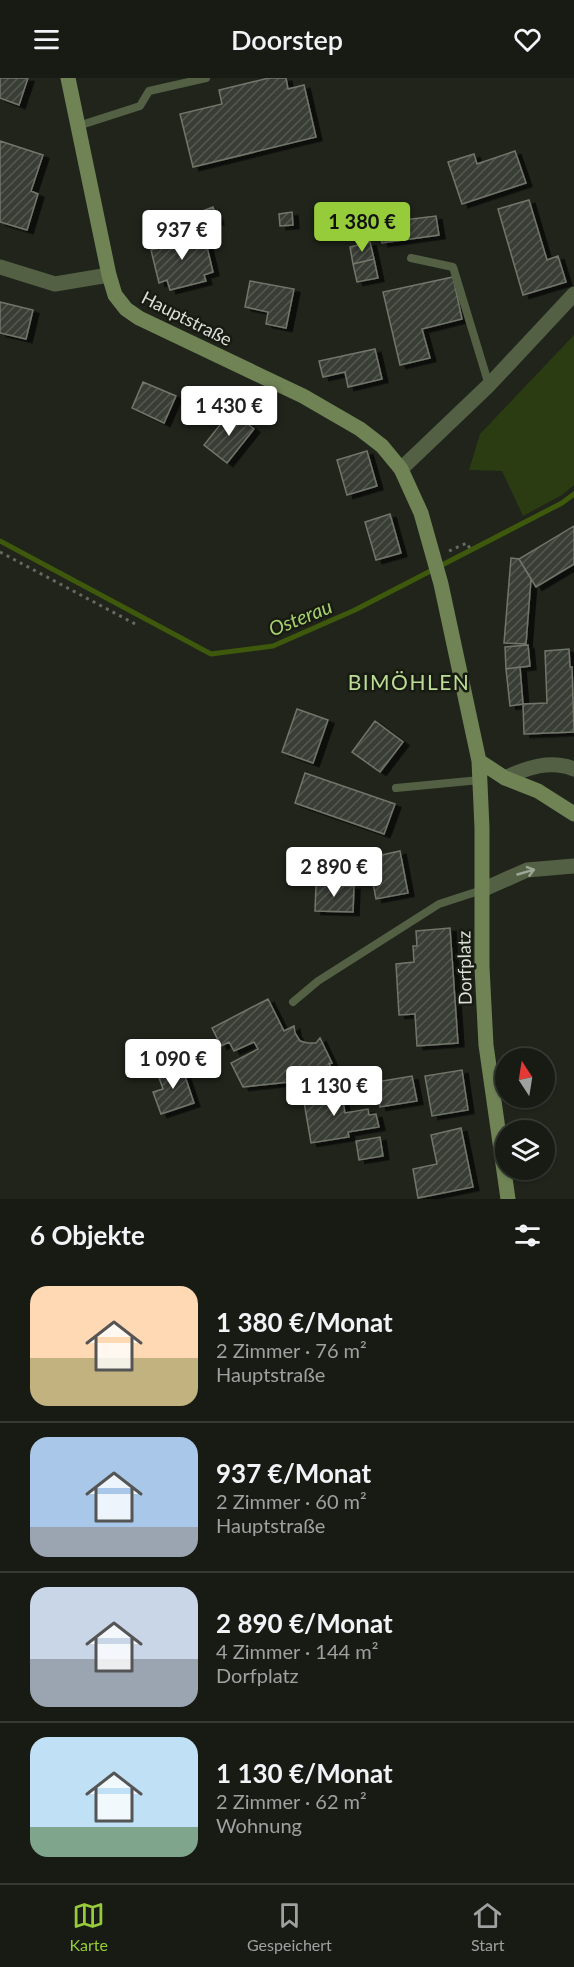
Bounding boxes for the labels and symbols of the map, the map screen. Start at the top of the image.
pin: 1 380 € [307,202,417,253]
pin: 937 € [140,210,224,261]
street label: Hauptstraße [138,286,236,350]
pin: 1 430 € [174,386,284,437]
water label: Osterau [265,593,335,641]
district label: BIMÖHLEN [348,669,470,694]
pin: 2 890 € [279,847,389,898]
one-way arrow [516,866,535,877]
street label: Dorfplatz [452,931,476,1005]
pin: 1 090 € [118,1039,228,1090]
north arrow [495,1048,555,1108]
pin: 1 130 € [279,1066,389,1117]

